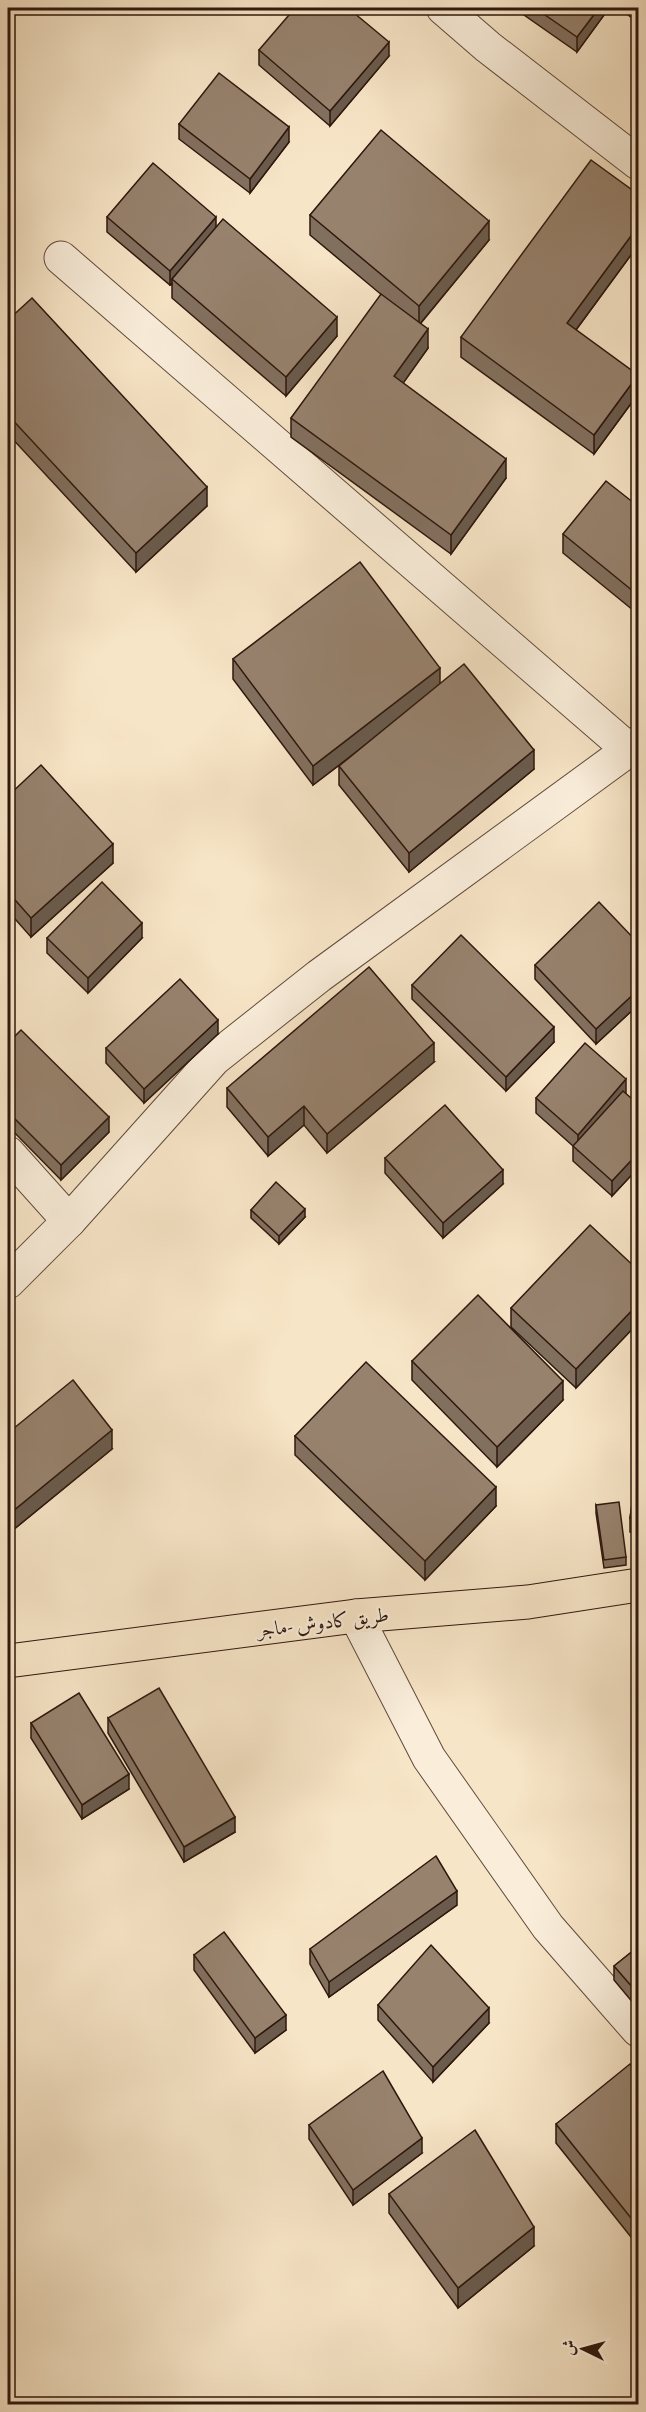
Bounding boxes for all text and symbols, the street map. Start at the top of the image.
street label: طريق كادوش -ماجر [254,1601,390,1643]
north arrow [553,2319,613,2379]
text: ش [557,2339,580,2357]

